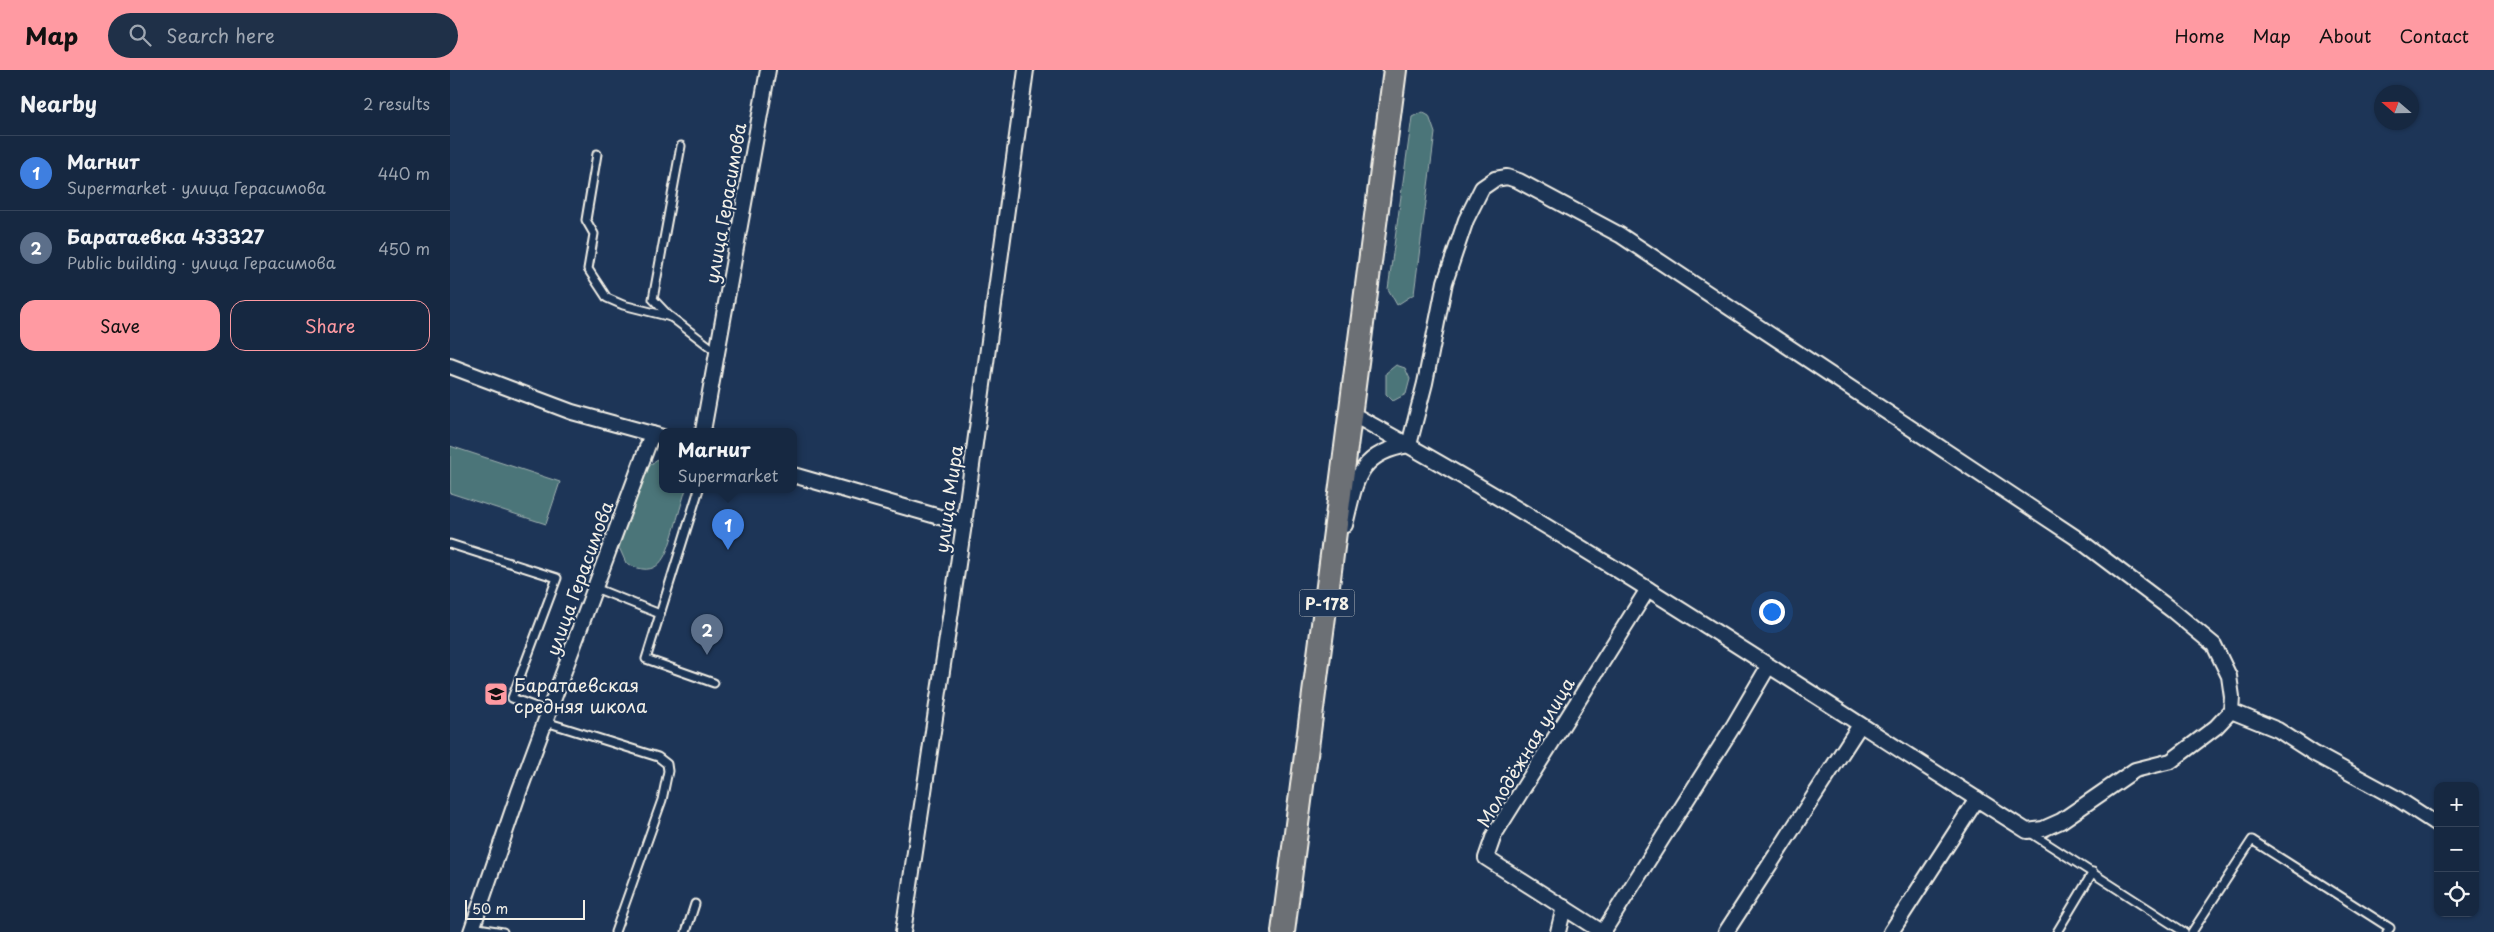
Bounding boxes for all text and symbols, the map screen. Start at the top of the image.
search box [108,13,458,58]
text: Map [25,17,78,53]
icon: search [126,21,154,49]
text: Search here [166,21,275,49]
text: Home [2174,22,2224,49]
text: Map [2252,22,2291,49]
text: About [2319,22,2371,49]
text: Contact [2399,22,2469,49]
north arrow [2374,85,2419,130]
text: Nearby [20,87,97,119]
text: 2 results [363,91,430,115]
street label: улица Герасимова [698,120,753,285]
text: Магнит [67,147,139,175]
text: 1 [32,161,40,185]
text: 440 m [378,161,430,185]
text: Supermarket · улица Герасимова [67,175,326,199]
text: Баратаевка 433327 [67,222,264,250]
text: 2 [30,236,42,260]
text: 450 m [378,236,430,260]
text: Public building · улица Герасимова [67,250,336,274]
button: Save [20,300,220,351]
button: Share [230,300,430,351]
popup [659,428,797,493]
text: Магнит [678,435,750,463]
street label: улица Мира [927,443,969,555]
text: Supermarket [678,463,778,487]
street label: улица Герасимова [538,496,620,659]
pin: 1 [712,509,744,550]
road number: Р-178 [1300,590,1354,616]
your location [1759,599,1785,625]
pin: 2 [691,614,723,655]
place label: Баратаевская средняя школа [514,671,648,719]
street label: Молодёжная улица [1469,671,1581,832]
school or university icon: Баратаевская средняя школа [483,681,509,707]
map controls [2434,782,2479,917]
button: + [2434,782,2479,827]
button: − [2434,827,2479,872]
button: locate [2434,872,2479,917]
scale bar [465,897,585,920]
text: 50 m [472,898,508,919]

